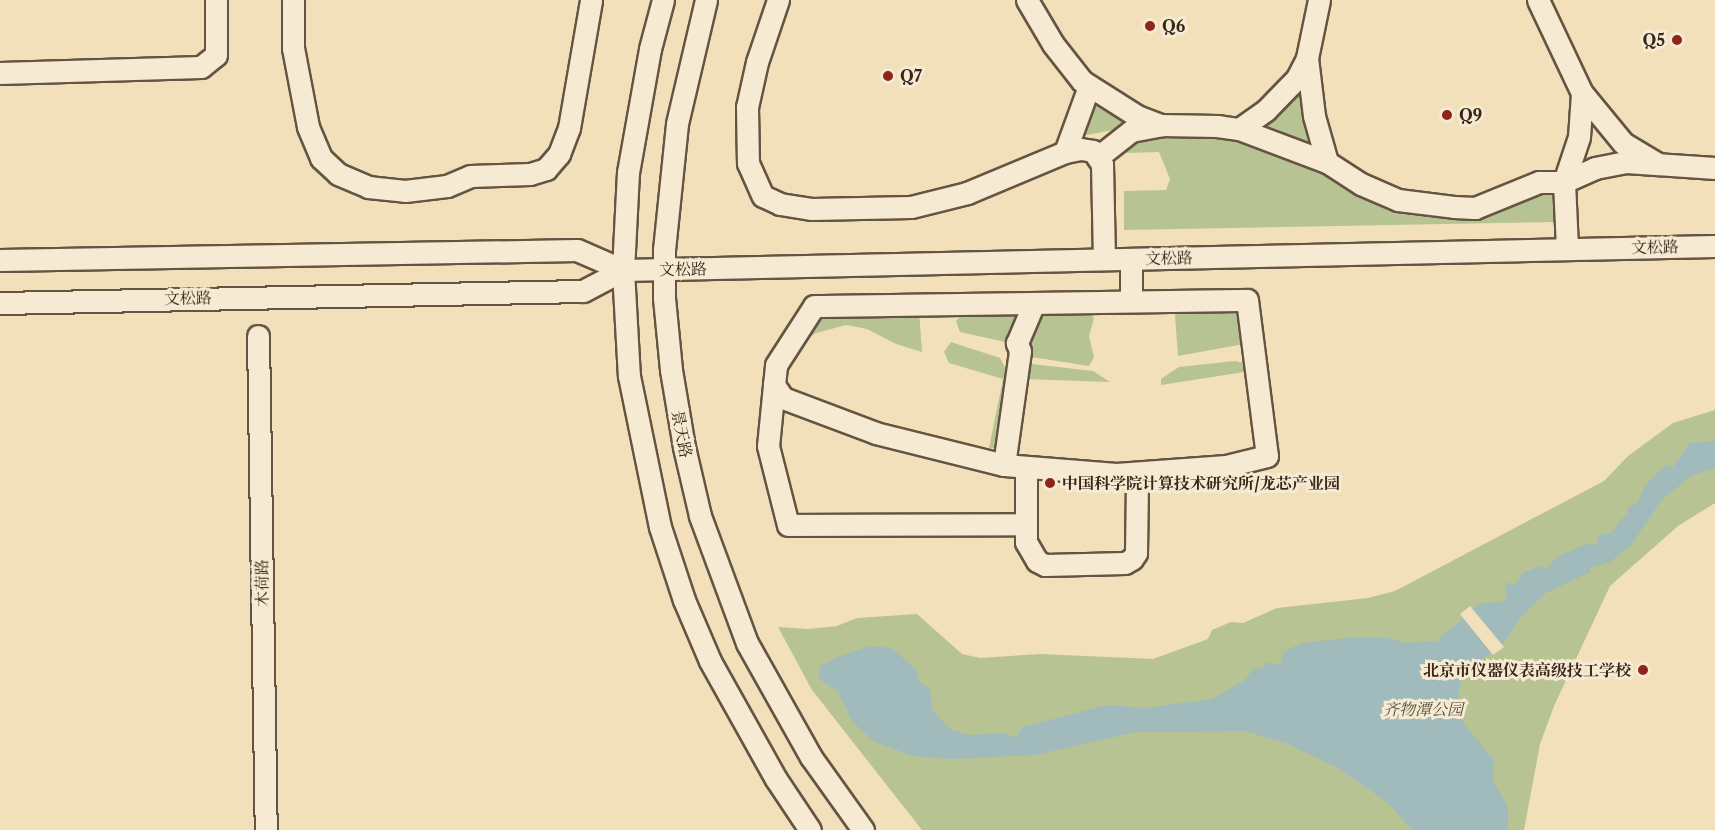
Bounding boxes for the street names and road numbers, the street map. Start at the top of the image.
street label: 文松路 [1631,237,1679,257]
street label: 文松路 [1145,248,1193,268]
street label: 文松路 [659,259,707,279]
street label: 文松路 [164,288,212,308]
street label: 景天路 [668,409,696,459]
street label: 木荷路 [252,559,272,607]

